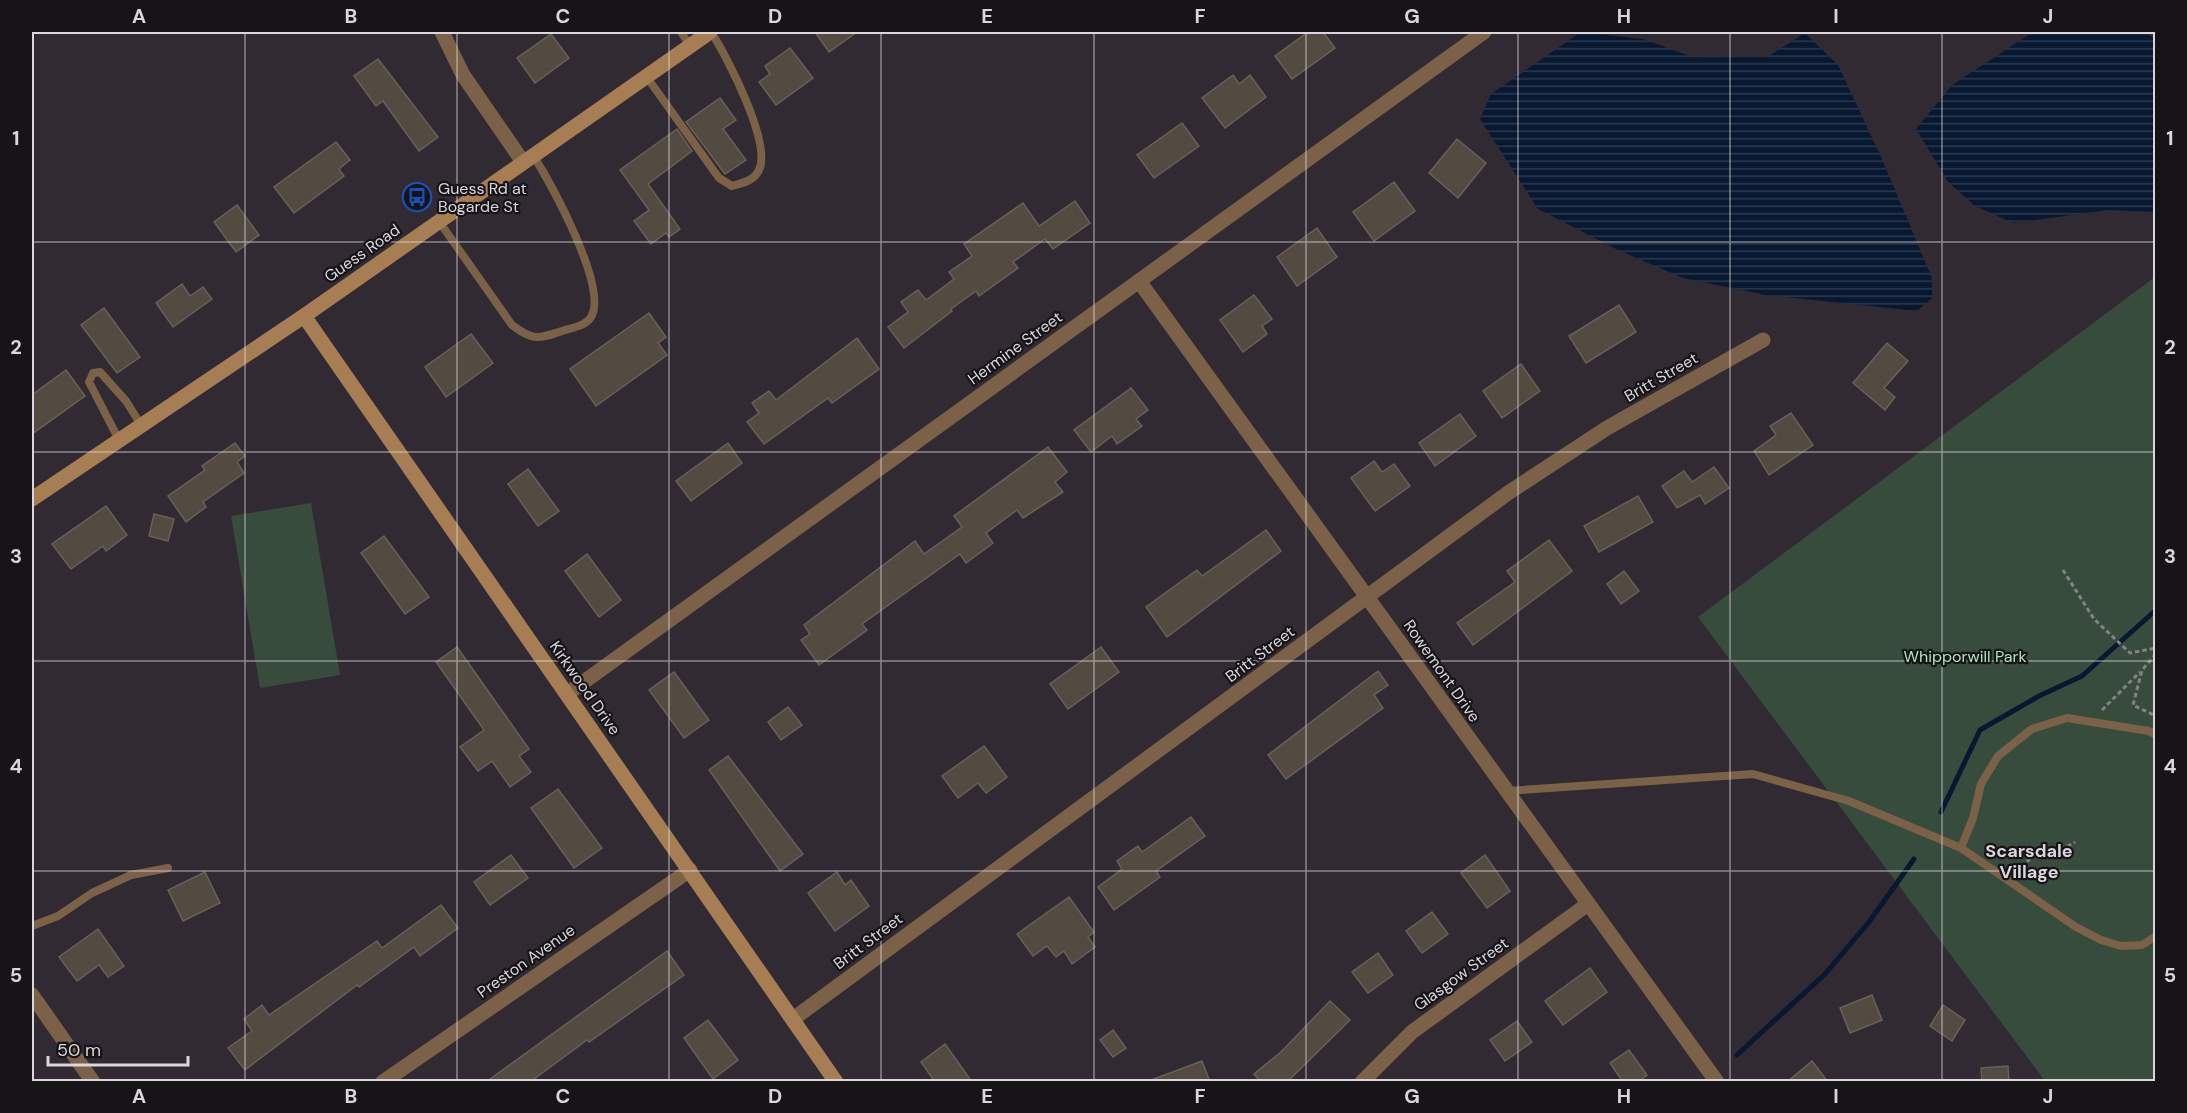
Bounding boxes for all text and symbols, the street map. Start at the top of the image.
text: A [132,3,146,29]
text: B [345,3,357,29]
text: C [556,3,570,29]
text: D [768,3,782,29]
text: E [981,3,993,29]
text: F [1194,3,1206,29]
text: G [1404,3,1420,29]
text: H [1617,3,1631,29]
text: I [1833,3,1839,29]
text: J [2043,3,2053,29]
text: 1 [12,125,20,151]
text: 1 [2166,125,2174,151]
place label: Guess Rd at Bogarde St [438,178,527,217]
bus stop icon: Guess Rd at Bogarde St [401,181,433,213]
street label: Guess Road [320,219,404,287]
street label: Hermine Street [964,307,1066,389]
text: 2 [10,334,22,360]
text: 2 [2164,334,2176,360]
street label: Britt Street [1620,348,1702,406]
text: 3 [10,543,22,569]
text: 3 [2164,543,2176,569]
street label: Rowemont Drive [1399,616,1485,726]
street label: Britt Street [1221,621,1299,687]
street label: Kirkwood Drive [545,637,625,739]
park label: Whipporwill Park [1903,646,2027,667]
text: 4 [10,753,23,779]
text: 4 [2164,753,2177,779]
district label: Scarsdale Village [1985,839,2073,884]
street label: Britt Street [829,908,907,974]
street label: Preston Avenue [473,919,579,1003]
street label: Glasgow Street [1410,933,1512,1015]
text: 5 [10,962,22,988]
text: 5 [2164,962,2176,988]
scale bar [48,1029,188,1067]
text: 50 m [57,1038,101,1062]
text: A [132,1083,146,1109]
text: B [345,1083,357,1109]
text: C [556,1083,570,1109]
text: D [768,1083,782,1109]
text: E [981,1083,993,1109]
text: F [1194,1083,1206,1109]
text: G [1404,1083,1420,1109]
text: H [1617,1083,1631,1109]
text: I [1833,1083,1839,1109]
text: J [2043,1083,2053,1109]

